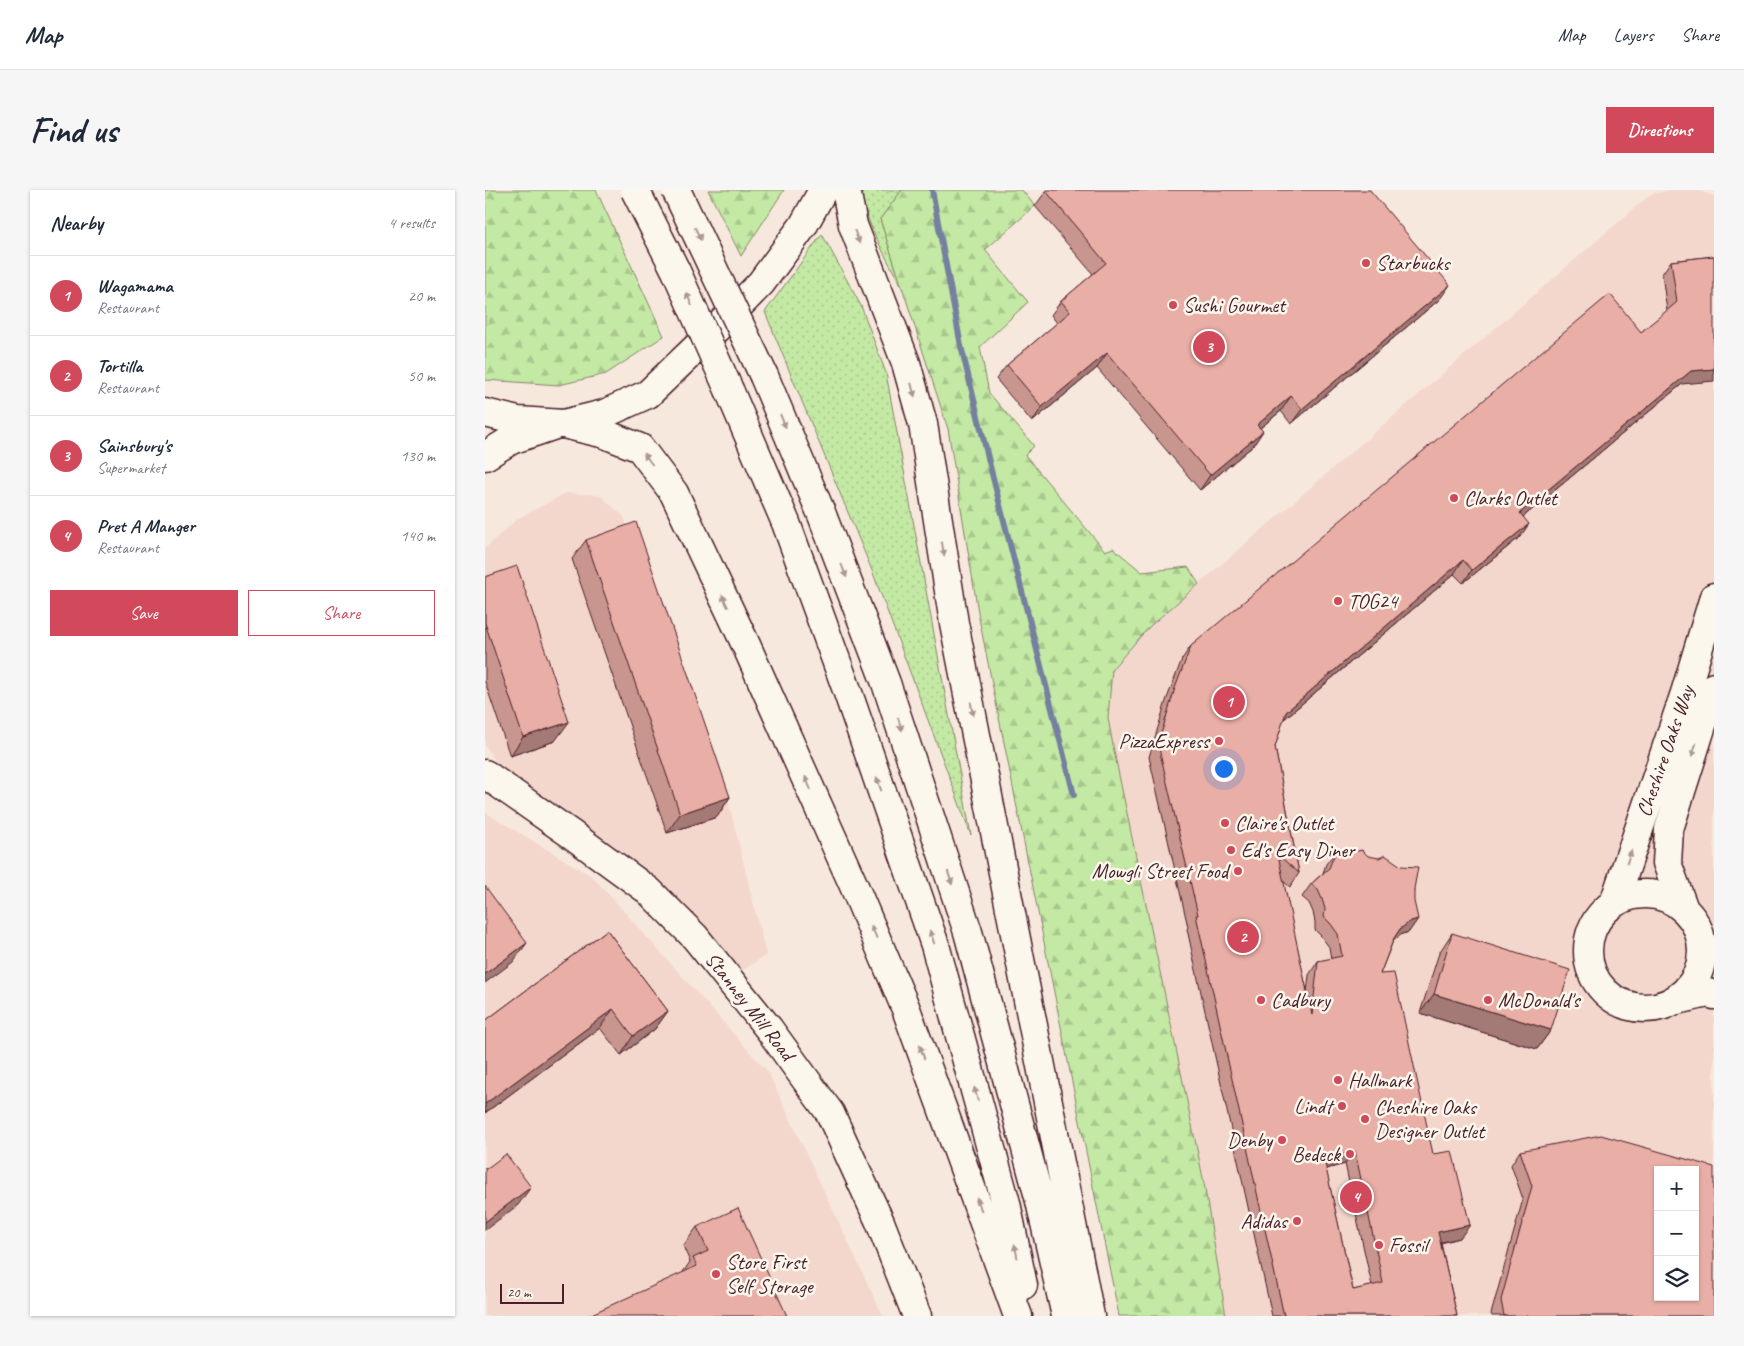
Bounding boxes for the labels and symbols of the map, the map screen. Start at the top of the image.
one-way arrow [694,227,702,241]
one-way arrow [854,230,862,244]
place label: Starbucks [1376,250,1451,276]
marker: Starbucks [1360,257,1372,269]
one-way arrow [684,292,692,306]
place label: Sushi Gourmet [1183,292,1287,318]
marker: Sushi Gourmet [1167,299,1179,311]
pin: 3 [1193,328,1225,366]
one-way arrow [910,382,918,397]
one-way arrow [779,413,787,428]
one-way arrow [642,453,653,466]
place label: Clarks Outlet [1464,485,1559,511]
marker: Clarks Outlet [1448,492,1460,504]
one-way arrow [939,542,947,558]
one-way arrow [840,564,848,578]
place label: TOG24 [1348,588,1400,614]
one-way arrow [720,594,728,608]
marker: TOG24 [1332,595,1344,607]
street label: Cheshire Oaks Way [1630,680,1700,820]
pin: 1 [1213,683,1245,721]
one-way arrow [968,702,976,718]
one-way arrow [896,716,904,731]
place label: PizzaExpress [1119,728,1211,754]
marker: PizzaExpress [1213,735,1225,747]
one-way arrow [1690,742,1697,757]
your location [1211,756,1237,782]
one-way arrow [803,776,811,790]
one-way arrow [875,776,882,791]
place label: Claire's Outlet [1235,810,1335,836]
marker: Claire's Outlet [1219,817,1231,829]
place label: Ed's Easy Diner [1241,837,1356,863]
marker: Ed's Easy Diner [1225,844,1237,856]
one-way arrow [1625,849,1633,864]
place label: Mowgli Street Food [1092,858,1232,884]
marker: Mowgli Street Food [1232,865,1244,877]
one-way arrow [946,871,954,886]
pin: 2 [1227,918,1259,956]
one-way arrow [869,925,877,939]
one-way arrow [928,929,936,944]
street label: Stanney Mill Road [700,947,803,1068]
place label: Cadbury [1271,987,1332,1013]
place label: McDonald's [1498,987,1581,1013]
marker: Cadbury [1255,994,1267,1006]
marker: McDonald's [1482,994,1494,1006]
one-way arrow [918,1044,925,1059]
place label: Hallmark [1348,1067,1413,1093]
marker: Hallmark [1332,1074,1344,1086]
one-way arrow [971,1086,979,1101]
place label: Lindt [1294,1093,1335,1119]
place label: Cheshire Oaks Designer Outlet [1375,1094,1486,1144]
marker: Lindt [1336,1100,1348,1112]
marker: Cheshire Oaks Designer Outlet [1359,1113,1371,1125]
place label: Denby [1227,1127,1274,1153]
marker: Denby [1276,1134,1288,1146]
place label: Bedeck [1292,1141,1341,1167]
marker: Bedeck [1344,1148,1356,1160]
pin: 4 [1340,1178,1372,1216]
one-way arrow [975,1196,983,1211]
place label: Adidas [1240,1208,1289,1234]
marker: Adidas [1291,1215,1303,1227]
place label: Fossil [1389,1232,1431,1258]
marker: Fossil [1373,1239,1385,1251]
one-way arrow [1012,1244,1020,1259]
place label: Store First Self Storage [726,1249,815,1299]
marker: Store First Self Storage [710,1268,722,1280]
scale bar [500,1281,564,1304]

